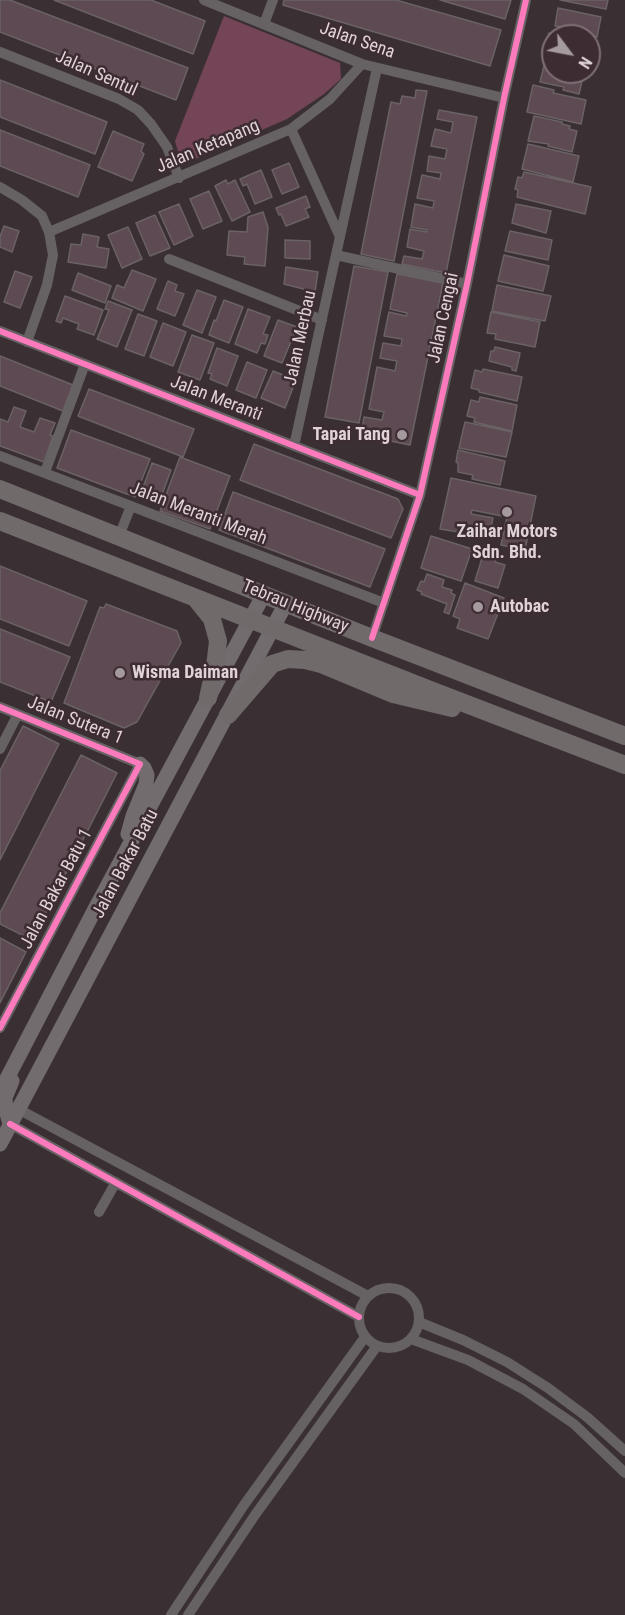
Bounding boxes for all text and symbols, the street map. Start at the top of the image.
street label: Jalan Sena [317,18,397,64]
north arrow [541,24,601,84]
street label: Jalan Sentul [52,46,140,102]
text: N [574,54,596,72]
street label: Jalan Ketapang [153,116,263,178]
street label: Jalan Cengai [424,271,464,365]
street label: Jalan Merbau [280,288,322,388]
street label: Jalan Meranti [167,372,265,426]
place label: Tapai Tang [312,424,390,446]
marker: Tapai Tang [395,428,409,442]
street label: Jalan Meranti Merah [126,478,270,550]
marker: Zaihar Motors Sdn. Bhd. [500,505,514,519]
place label: Zaihar Motors Sdn. Bhd. [457,521,557,564]
street label: Tebrau Highway [239,576,351,638]
place label: Autobac [490,596,549,618]
marker: Autobac [471,600,485,614]
place label: Wisma Daiman [132,662,238,684]
marker: Wisma Daiman [113,666,127,680]
street label: Jalan Sutera 1 [24,692,126,750]
street label: Jalan Bakar Batu [88,806,164,922]
street label: Jalan Bakar Batu 1 [16,825,98,953]

